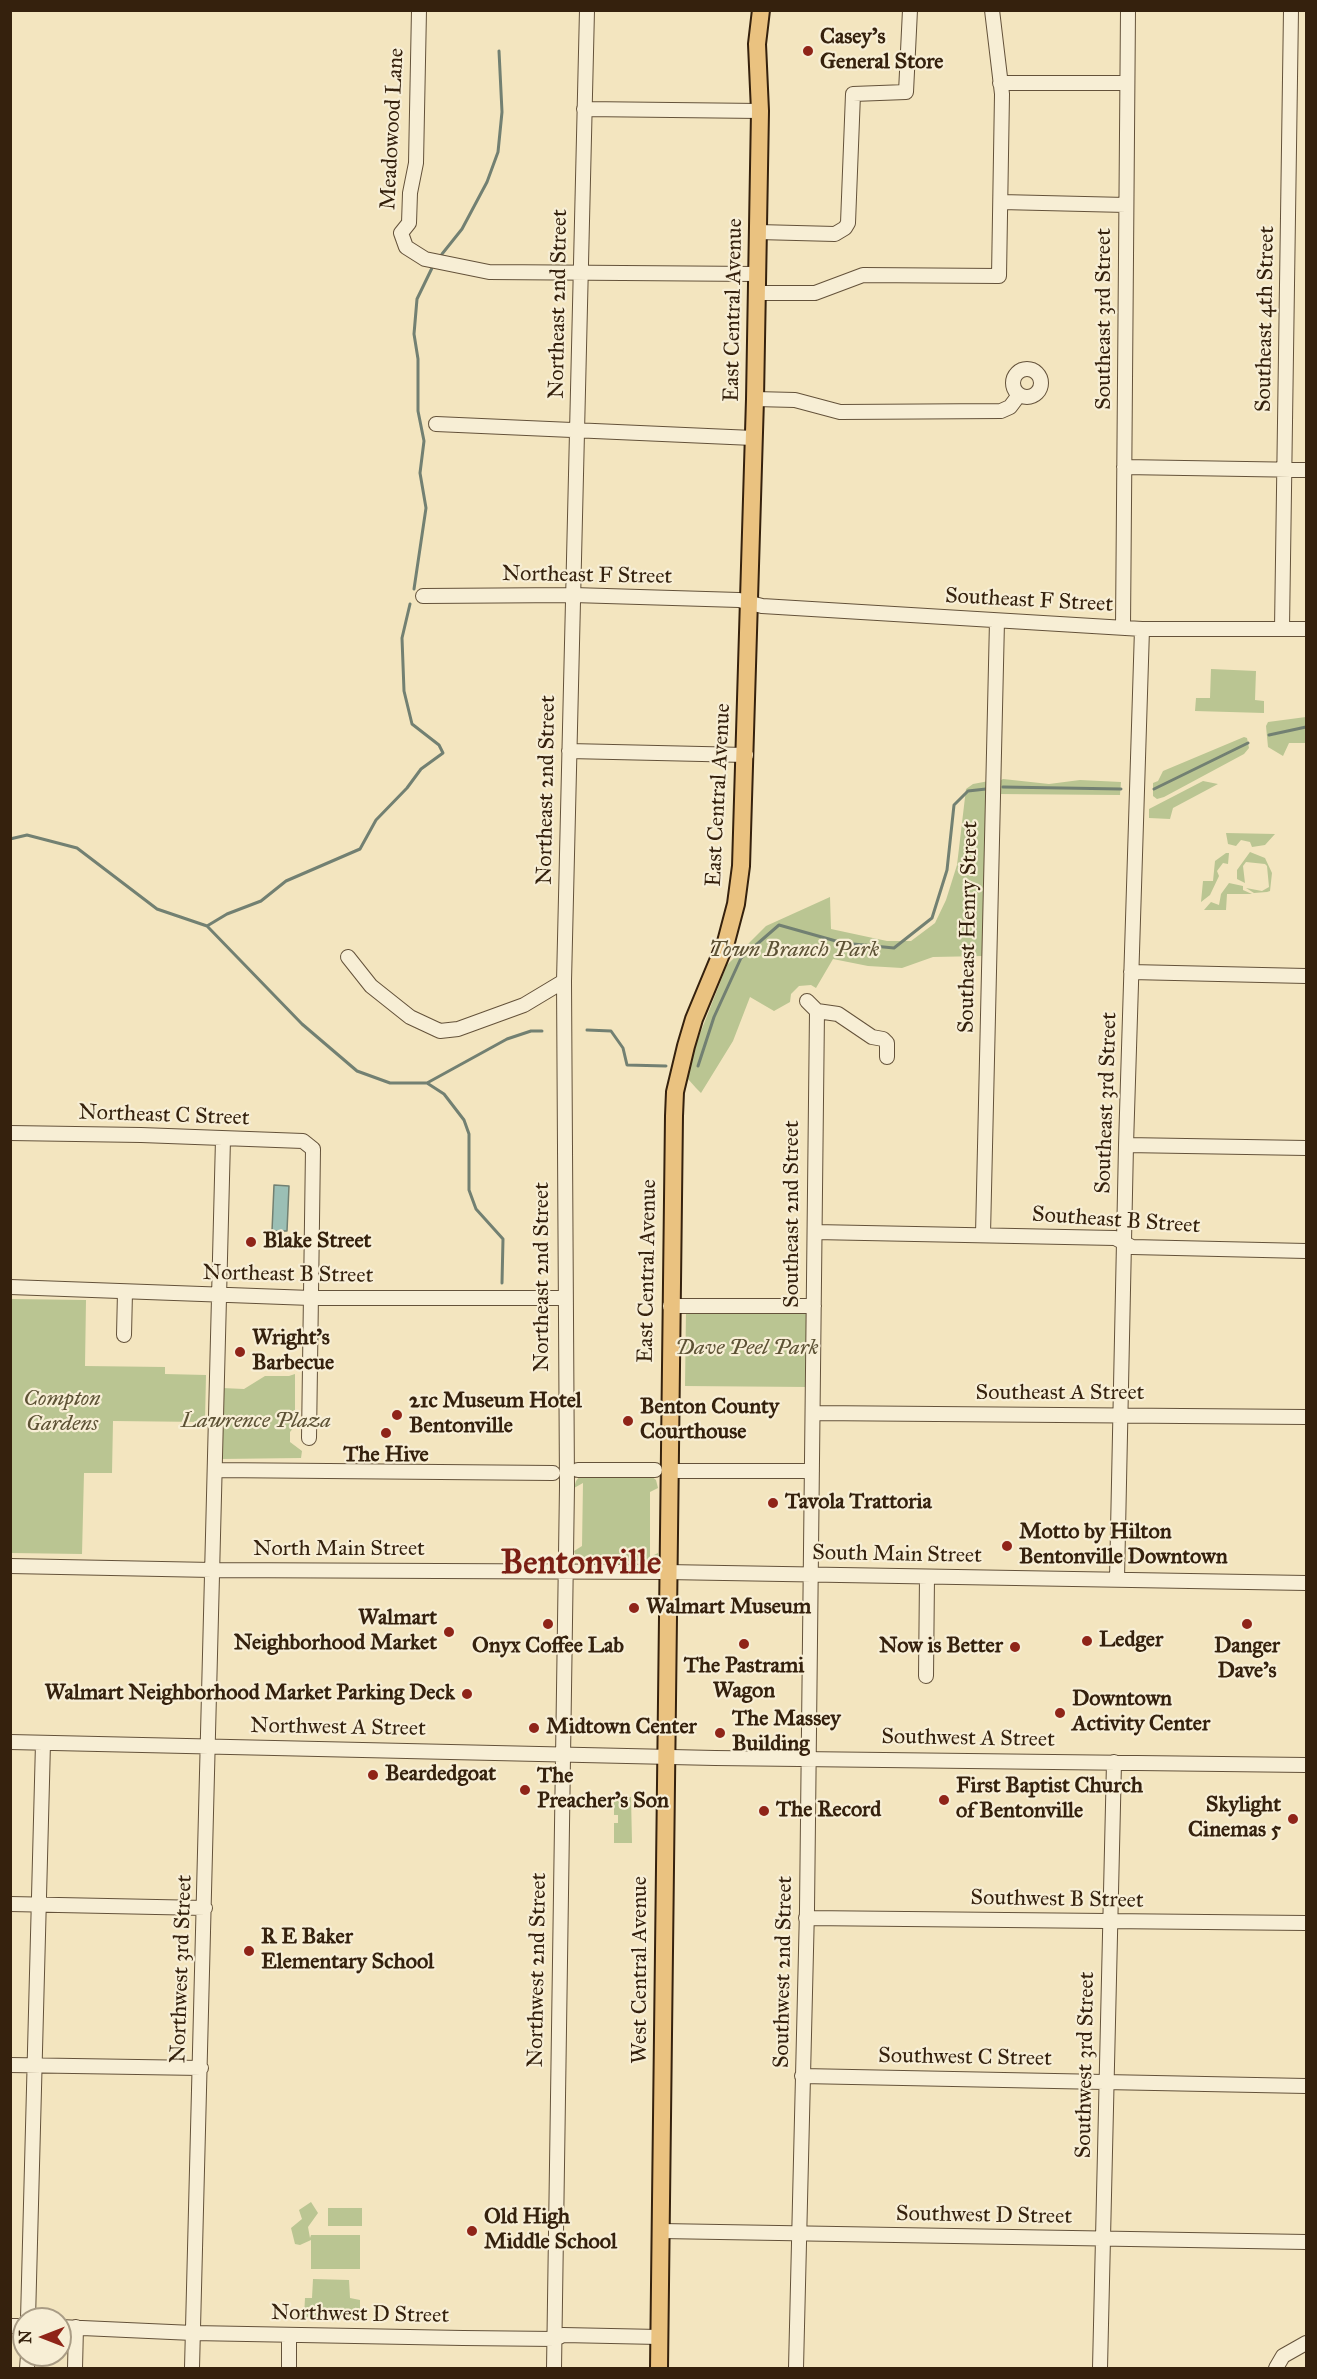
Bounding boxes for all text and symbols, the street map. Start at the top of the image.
place label: Casey's General Store [820,25,943,76]
marker: Casey's General Store [801,44,815,58]
street label: Meadowood Lane [376,47,410,211]
street label: Northeast 2nd Street [544,209,574,399]
street label: East Central Avenue [719,218,749,402]
street label: Southeast 4th Street [1251,226,1281,412]
street label: Southeast 3rd Street [1092,228,1118,410]
street label: Northeast F Street [502,561,672,591]
street label: Southeast F Street [944,583,1114,619]
street label: Northeast 2nd Street [532,695,562,885]
street label: East Central Avenue [701,703,737,887]
street label: Southeast Henry Street [954,821,984,1033]
park label: Town Branch Park [709,938,879,964]
street label: Southeast 3rd Street [1091,1012,1123,1194]
street label: Northeast C Street [78,1100,250,1132]
street label: Southeast 2nd Street [780,1120,806,1308]
street label: East Central Avenue [633,1179,663,1363]
street label: Northeast 2nd Street [530,1182,556,1372]
street label: Southeast B Street [1031,1202,1201,1240]
place label: Blake Street [263,1229,371,1255]
marker: Blake Street [244,1235,258,1249]
street label: Northeast B Street [202,1260,374,1290]
place label: Wright's Barbecue [252,1326,334,1378]
park label: Dave Peel Park [675,1336,819,1362]
marker: Wright's Barbecue [233,1345,247,1359]
street label: Southeast A Street [976,1381,1144,1407]
park label: Compton Gardens [23,1387,101,1438]
place label: 21c Museum Hotel Bentonville [409,1389,582,1440]
place label: Benton County Courthouse [640,1395,779,1446]
marker: 21c Museum Hotel Bentonville [390,1408,404,1422]
park label: Lawrence Plaza [181,1409,331,1435]
marker: Benton County Courthouse [621,1414,635,1428]
marker: The Hive [379,1426,393,1440]
place label: The Hive [343,1443,429,1469]
place label: Tavola Trattoria [785,1490,932,1516]
marker: Tavola Trattoria [766,1496,780,1510]
place label: Motto by Hilton Bentonville Downtown [1019,1520,1228,1572]
street label: North Main Street [253,1537,425,1563]
marker: Motto by Hilton Bentonville Downtown [1000,1539,1014,1553]
street label: South Main Street [812,1540,982,1570]
district label: Bentonville [501,1545,661,1585]
place label: Walmart Museum [646,1595,811,1621]
marker: Walmart Museum [627,1601,641,1615]
place label: Walmart Neighborhood Market [234,1606,437,1658]
marker: Onyx Coffee Lab [541,1617,555,1631]
marker: Danger Dave's [1240,1617,1254,1631]
marker: Walmart Neighborhood Market [442,1625,456,1639]
place label: Ledger [1099,1628,1163,1654]
place label: Onyx Coffee Lab [472,1634,624,1660]
place label: Now is Better [879,1634,1003,1660]
marker: Ledger [1080,1634,1094,1648]
place label: Danger Dave's [1214,1634,1280,1686]
marker: The Pastrami Wagon [737,1637,751,1651]
marker: Now is Better [1008,1640,1022,1654]
place label: The Pastrami Wagon [684,1654,804,1706]
place label: Walmart Neighborhood Market Parking Deck [45,1681,455,1707]
marker: Walmart Neighborhood Market Parking Deck [460,1687,474,1701]
place label: Downtown Activity Center [1072,1687,1210,1738]
marker: Downtown Activity Center [1053,1706,1067,1720]
place label: The Massey Building [732,1707,841,1759]
street label: Northwest A Street [250,1713,426,1743]
place label: Midtown Center [546,1715,697,1741]
marker: Midtown Center [527,1721,541,1735]
street label: Southwest A Street [881,1724,1055,1754]
marker: The Massey Building [713,1726,727,1740]
place label: Beardedgoat [385,1762,496,1788]
place label: The Preacher's Son [537,1764,669,1816]
marker: Beardedgoat [366,1768,380,1782]
place label: First Baptist Church of Bentonville [956,1774,1143,1826]
marker: The Preacher's Son [518,1783,532,1797]
marker: First Baptist Church of Bentonville [937,1793,951,1807]
place label: Skylight Cinemas 5 [1188,1793,1281,1844]
place label: The Record [776,1798,881,1824]
marker: The Record [757,1804,771,1818]
marker: Skylight Cinemas 5 [1286,1812,1300,1826]
street label: Northwest 2nd Street [523,1872,553,2068]
street label: Northwest 3rd Street [166,1874,198,2064]
street label: West Central Avenue [628,1876,654,2064]
street label: Southwest 2nd Street [769,1876,799,2068]
street label: Southwest B Street [970,1885,1144,1915]
place label: R E Baker Elementary School [261,1925,434,1976]
marker: R E Baker Elementary School [242,1944,256,1958]
street label: Southwest 3rd Street [1071,1971,1101,2159]
street label: Southwest C Street [878,2043,1052,2073]
street label: Southwest D Street [896,2201,1072,2231]
place label: Old High Middle School [484,2205,617,2256]
marker: Old High Middle School [465,2224,479,2238]
street label: Northwest D Street [271,2300,449,2330]
north arrow [12,2307,72,2367]
text: N [16,2330,35,2344]

